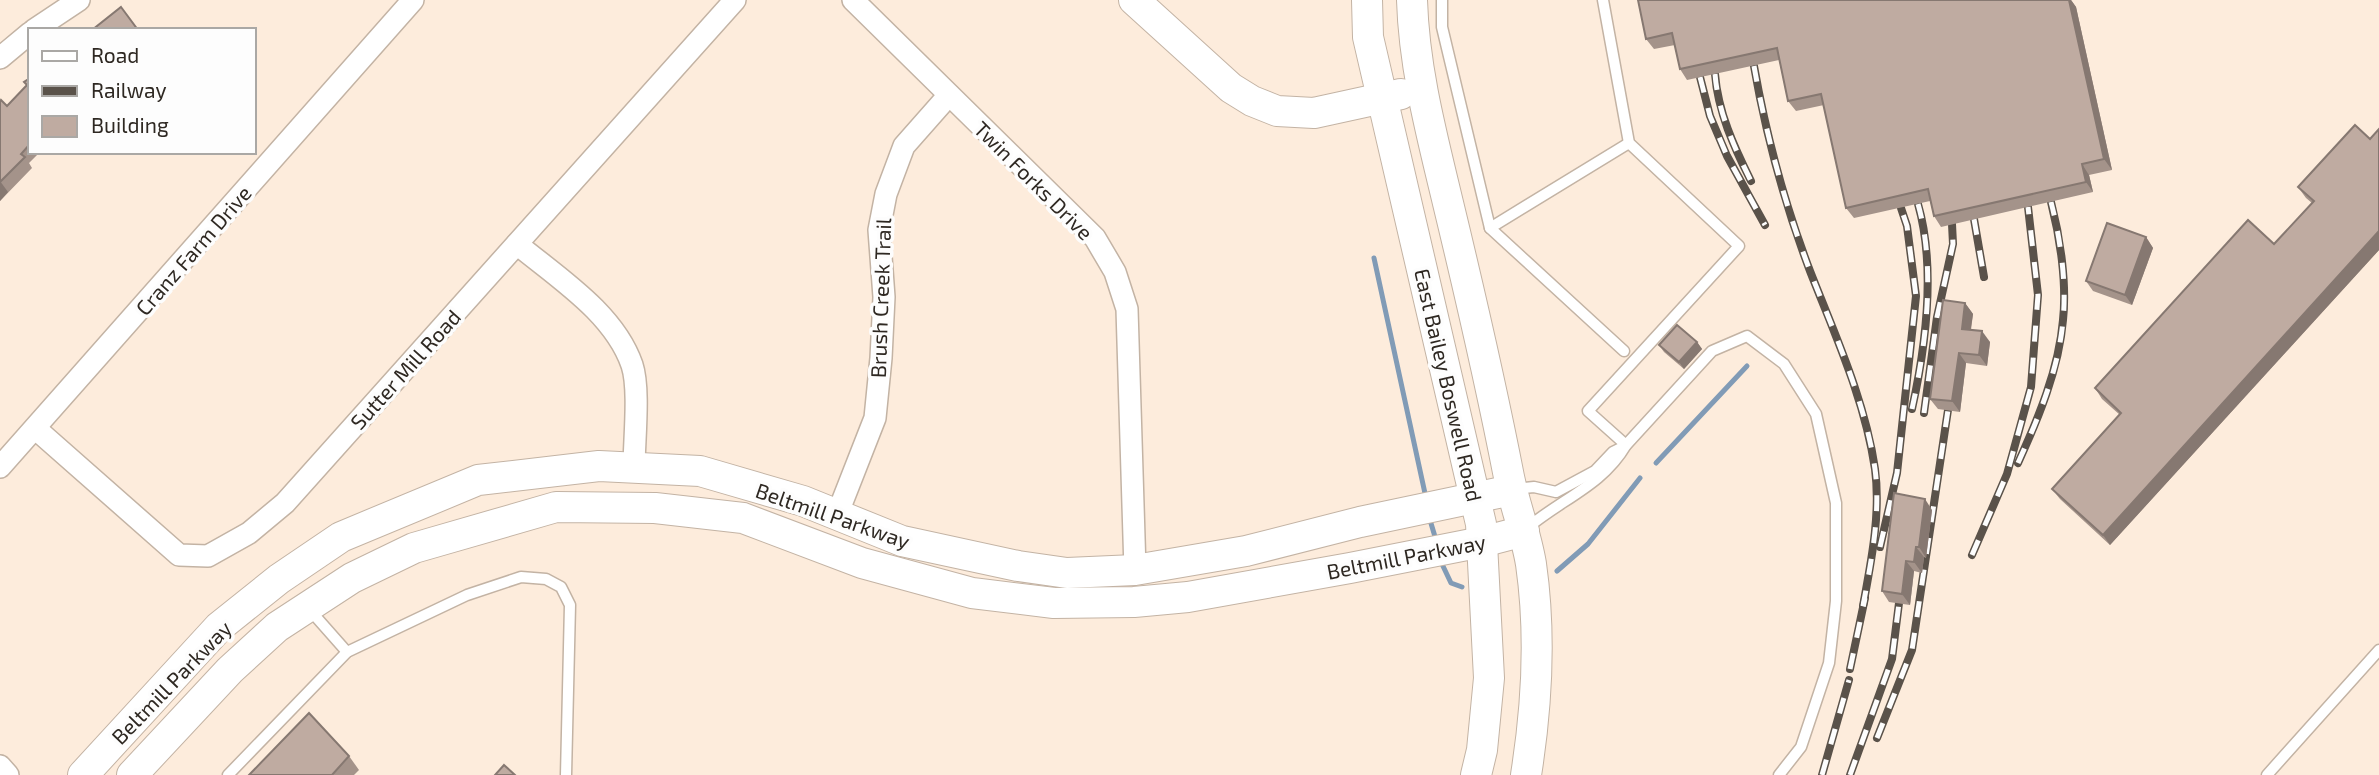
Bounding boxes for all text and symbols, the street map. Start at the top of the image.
legend [28,28,256,154]
text: Road [91,42,139,67]
text: Railway [91,77,167,102]
text: Building [91,112,169,137]
street label: Twin Forks Drive [970,116,1098,244]
street label: Cranz Farm Drive [130,180,256,320]
street label: Brush Creek Trail [865,217,895,378]
street label: East Bailey Boswell Road [1410,266,1488,504]
street label: Sutter Mill Road [345,304,465,434]
street label: Beltmill Parkway [753,477,913,553]
street label: Beltmill Parkway [1324,528,1488,584]
street label: Beltmill Parkway [106,615,236,749]

